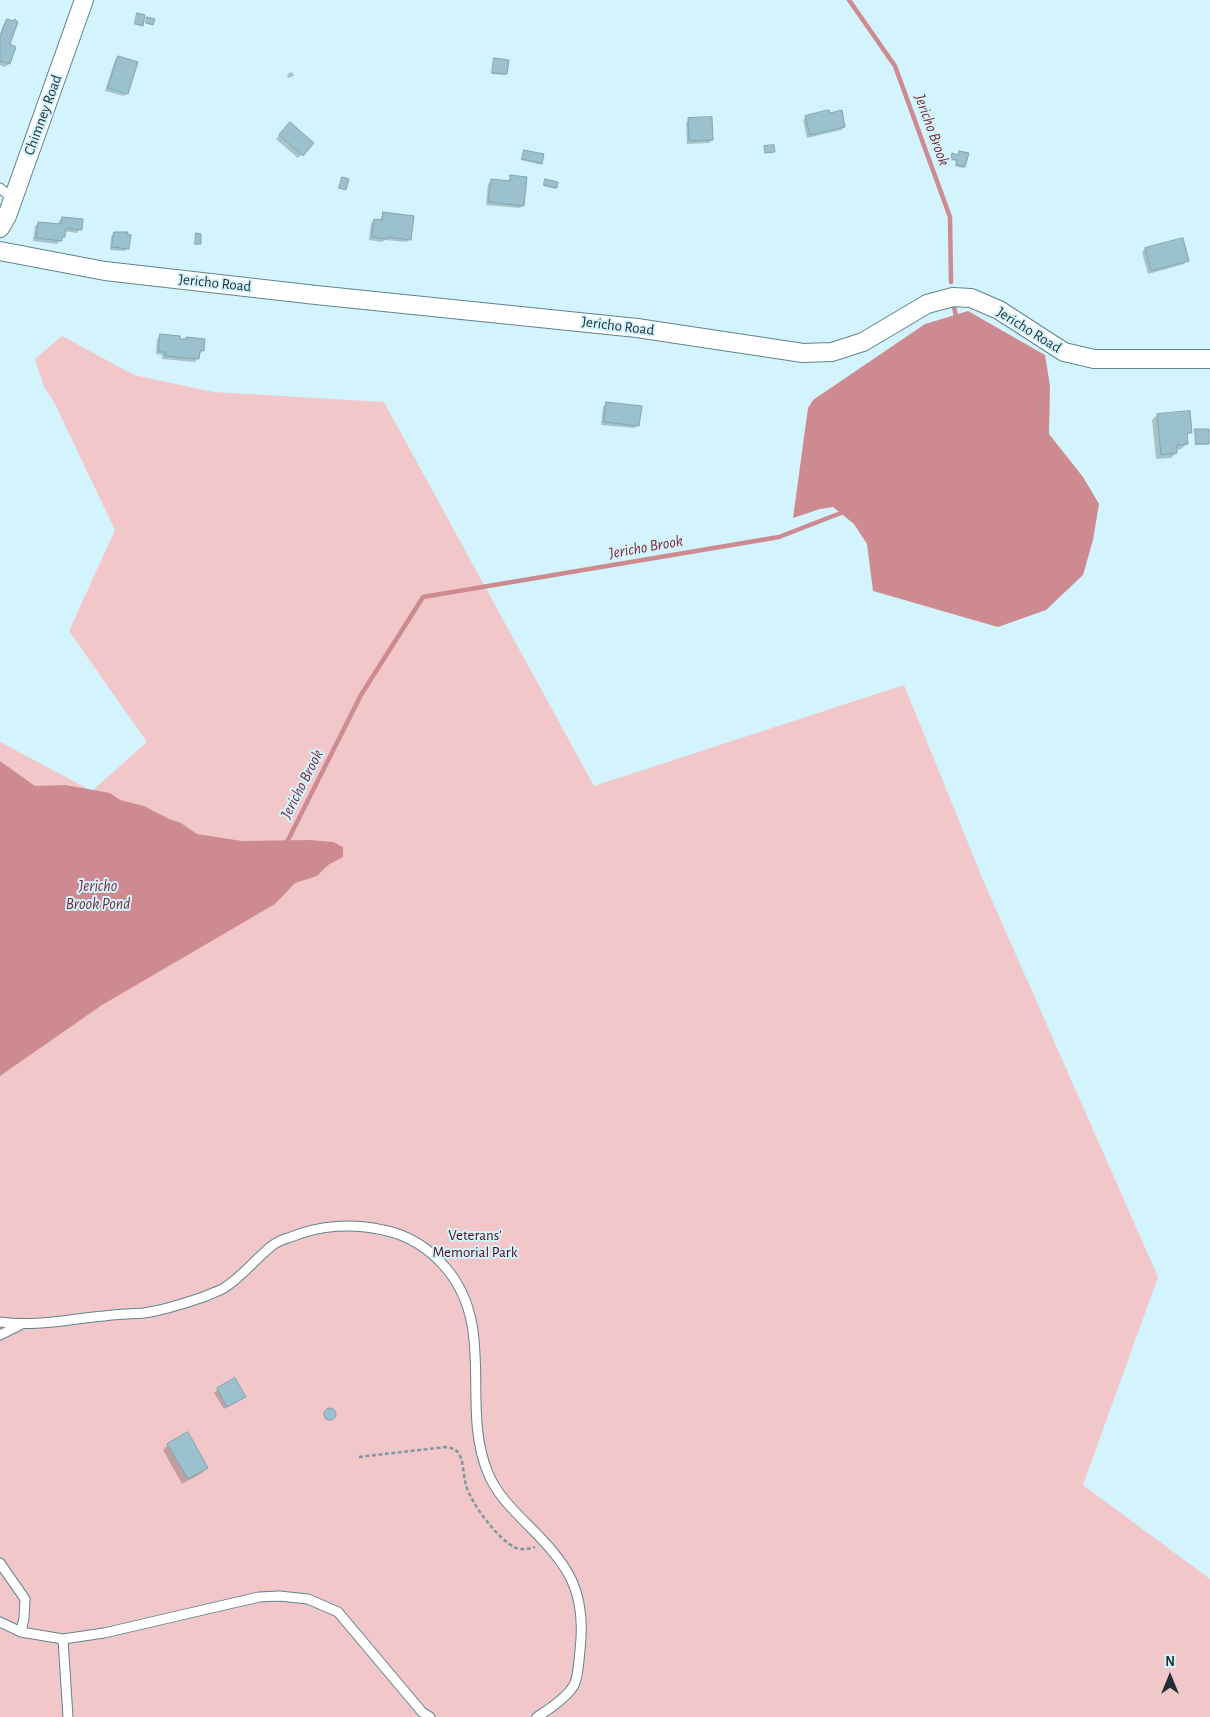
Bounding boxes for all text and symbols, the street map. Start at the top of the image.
street label: Chimney Road [20,72,66,158]
water label: Jericho Brook [910,92,954,168]
street label: Jericho Road [178,270,252,296]
street label: Jericho Road [993,303,1065,357]
street label: Jericho Road [581,313,655,339]
water label: Jericho Brook [608,531,684,563]
water label: Jericho Brook [276,746,328,822]
water label: Jericho Brook Pond [66,876,130,914]
park label: Veterans' Memorial Park [432,1226,518,1261]
north arrow [1145,1652,1195,1702]
text: N [1165,1655,1175,1669]

